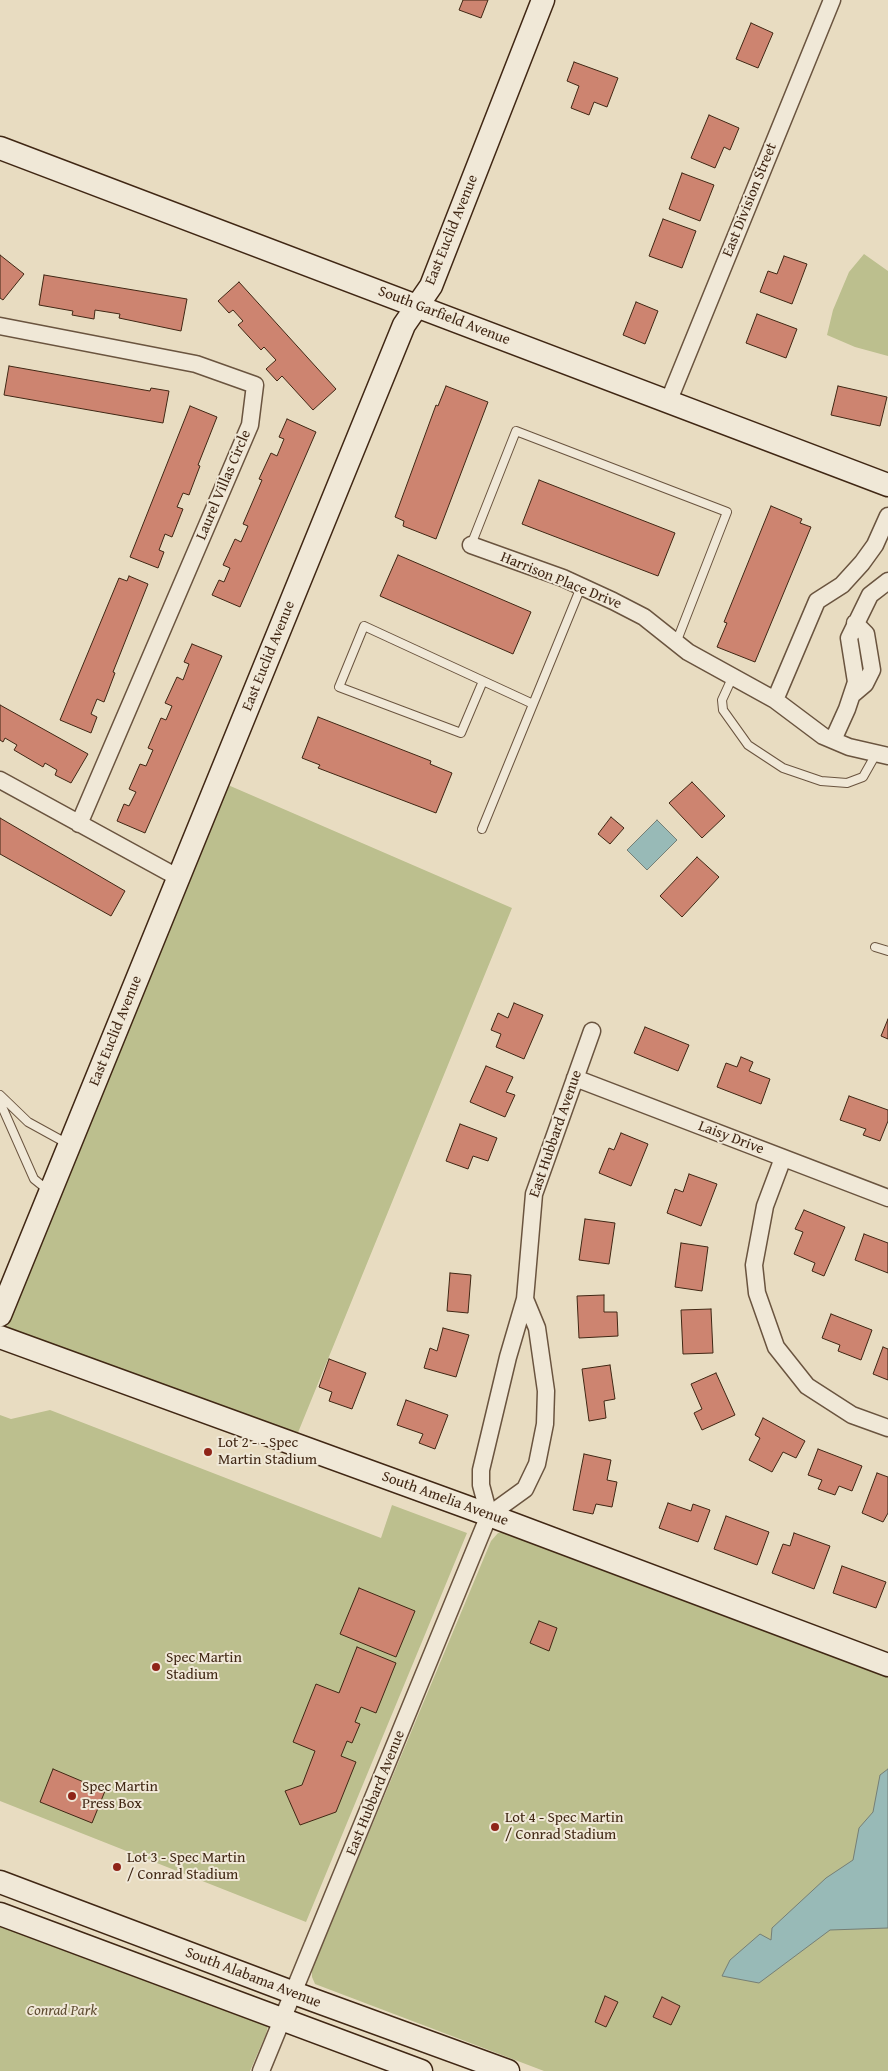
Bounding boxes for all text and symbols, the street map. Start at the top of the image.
street label: East Division Street [719,140,781,260]
street label: East Euclid Avenue [422,172,482,288]
street label: South Garfield Avenue [375,283,513,349]
street label: Laurel Villas Circle [193,427,255,543]
street label: Harrison Place Drive [498,548,624,614]
street label: East Euclid Avenue [239,598,299,714]
street label: East Euclid Avenue [86,973,146,1089]
street label: East Hubbard Avenue [526,1068,586,1200]
street label: Laisy Drive [696,1117,766,1159]
place label: Lot 2 - - Spec Martin Stadium [218,1434,317,1469]
marker: Lot 2 - - Spec Martin Stadium [202,1446,214,1458]
street label: South Amelia Avenue [379,1468,511,1530]
place label: Spec Martin Stadium [166,1649,242,1684]
marker: Spec Martin Stadium [150,1661,162,1673]
street label: East Hubbard Avenue [343,1728,409,1858]
place label: Spec Martin Press Box [82,1778,158,1813]
marker: Spec Martin Press Box [66,1790,78,1802]
place label: Lot 4 - Spec Martin / Conrad Stadium [505,1809,623,1844]
marker: Lot 4 - Spec Martin / Conrad Stadium [489,1821,501,1833]
place label: Lot 3 - Spec Martin / Conrad Stadium [127,1849,245,1884]
marker: Lot 3 - Spec Martin / Conrad Stadium [111,1861,123,1873]
street label: South Alabama Avenue [183,1944,323,2012]
park label: Conrad Park [27,2002,97,2020]

